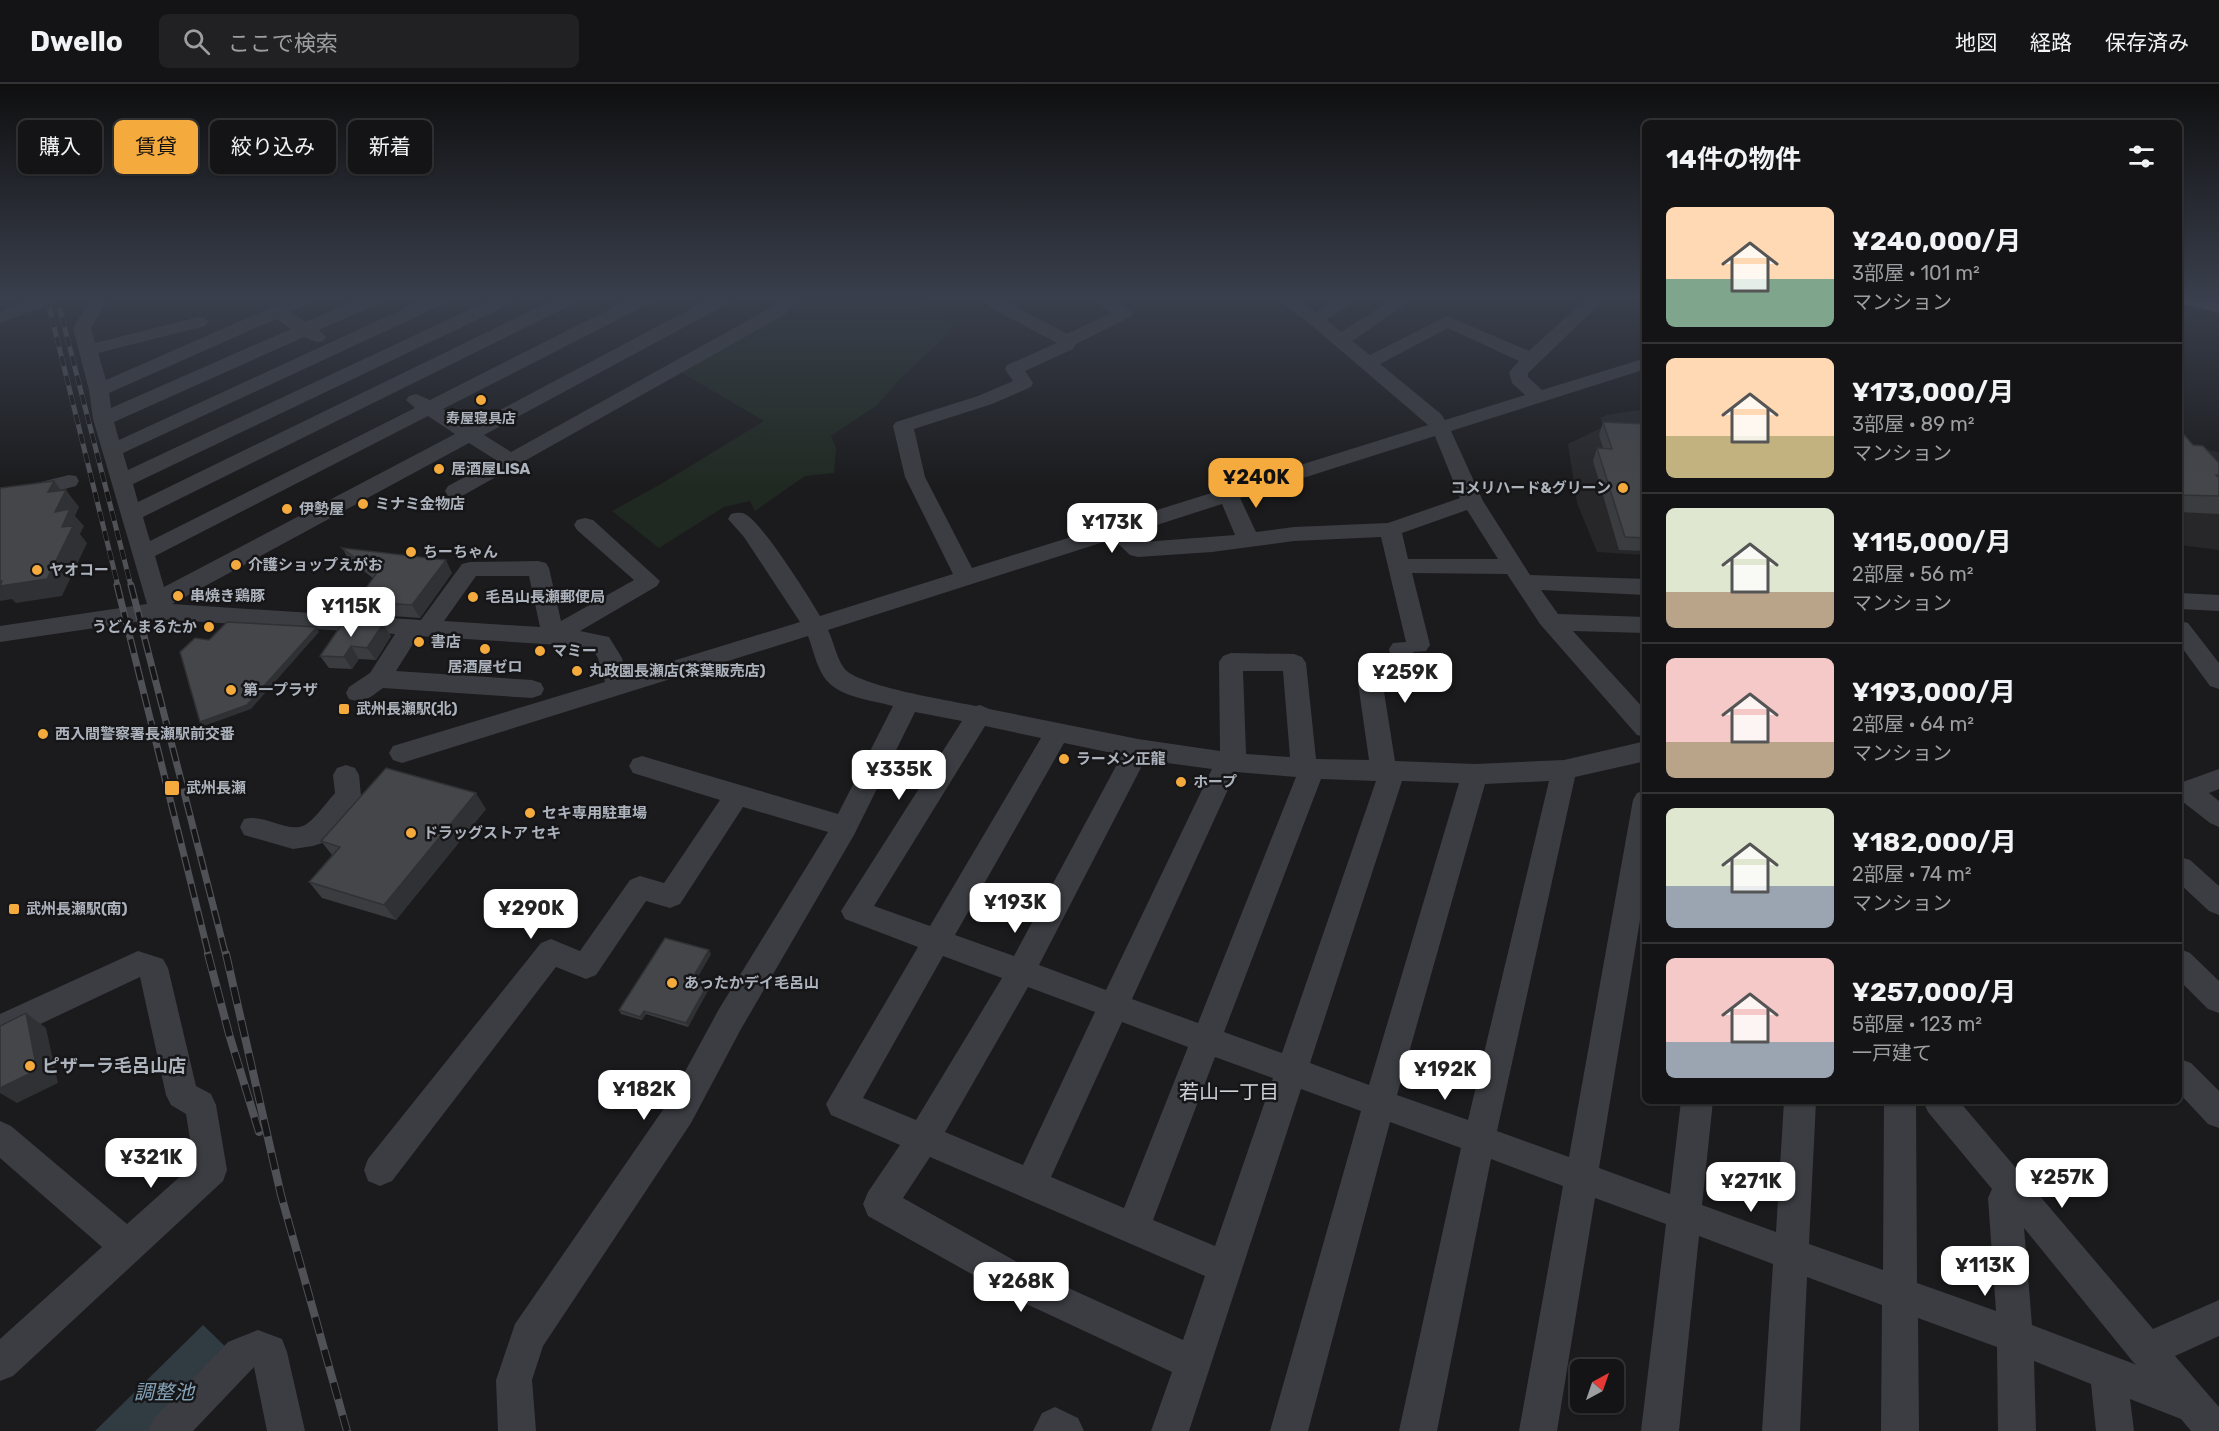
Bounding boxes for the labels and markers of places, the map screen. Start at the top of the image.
marker: 寿屋寝具店 [474,393,488,407]
place label: 寿屋寝具店 [446,410,516,427]
pin: ¥240K [1214,458,1298,509]
place label: 居酒屋LISA [451,460,531,478]
marker: 居酒屋LISA [432,462,446,476]
place label: コメリハード&グリーン [1451,479,1611,497]
marker: コメリハード&グリーン [1616,481,1630,495]
place label: ミナミ金物店 [375,495,465,513]
marker: ミナミ金物店 [356,497,370,511]
place label: 伊勢屋 [299,500,344,518]
marker: 伊勢屋 [280,502,294,516]
pin: ¥173K [1070,503,1154,554]
place label: ちーちゃん [423,543,498,561]
marker: ちーちゃん [404,545,418,559]
place label: 介護ショップえがお [248,556,383,574]
marker: 介護ショップえがお [229,558,243,572]
place label: ヤオコー [49,561,109,579]
marker: ヤオコー [30,563,44,577]
place label: 串焼き鶏豚 [190,587,265,605]
pin: ¥115K [309,587,393,638]
place label: 毛呂山長瀬郵便局 [485,588,605,606]
marker: 串焼き鶏豚 [171,589,185,603]
marker: 毛呂山長瀬郵便局 [466,590,480,604]
place label: うどんまるたか [92,618,197,636]
marker: うどんまるたか [202,620,216,634]
place label: 書店 [431,633,461,651]
marker: 書店 [412,635,426,649]
marker: 居酒屋ゼロ [478,642,492,656]
place label: マミー [552,642,597,660]
marker: マミー [533,644,547,658]
pin: ¥259K [1363,653,1447,704]
place label: 居酒屋ゼロ [447,658,523,676]
place label: 丸政園長瀬店(茶葉販売店) [589,662,766,680]
marker: 丸政園長瀬店(茶葉販売店) [570,664,584,678]
place label: 第一プラザ [243,681,318,699]
marker: 第一プラザ [224,683,238,697]
place label: 武州長瀬駅(北) [356,700,458,718]
marker: 武州長瀬駅(北) [337,702,351,716]
place label: 西入間警察署長瀬駅前交番 [55,725,235,743]
marker: 西入間警察署長瀬駅前交番 [36,727,50,741]
pin: ¥335K [857,750,941,801]
place label: ラーメン正龍 [1076,750,1165,768]
marker: ラーメン正龍 [1057,752,1071,766]
place label: ホープ [1193,773,1237,791]
marker: ホープ [1174,775,1188,789]
marker: 武州長瀬 [163,779,181,797]
place label: 武州長瀬 [186,779,246,797]
place label: セキ専用駐車場 [542,804,647,822]
marker: セキ専用駐車場 [523,806,537,820]
place label: ドラッグストア セキ [423,824,561,842]
marker: ドラッグストア セキ [404,826,418,840]
pin: ¥193K [973,883,1057,934]
pin: ¥290K [489,889,573,940]
place label: 武州長瀬駅(南) [26,900,128,918]
marker: 武州長瀬駅(南) [7,902,21,916]
place label: あったかデイ毛呂山 [684,974,819,992]
marker: あったかデイ毛呂山 [665,976,679,990]
pin: ¥192K [1403,1050,1487,1101]
place label: ピザーラ毛呂山店 [42,1055,186,1077]
marker: ピザーラ毛呂山店 [23,1059,37,1073]
pin: ¥182K [602,1070,686,1121]
pin: ¥321K [109,1138,193,1189]
pin: ¥257K [2020,1158,2104,1209]
pin: ¥271K [1709,1162,1793,1213]
pin: ¥113K [1943,1246,2027,1297]
pin: ¥268K [979,1262,1063,1313]

